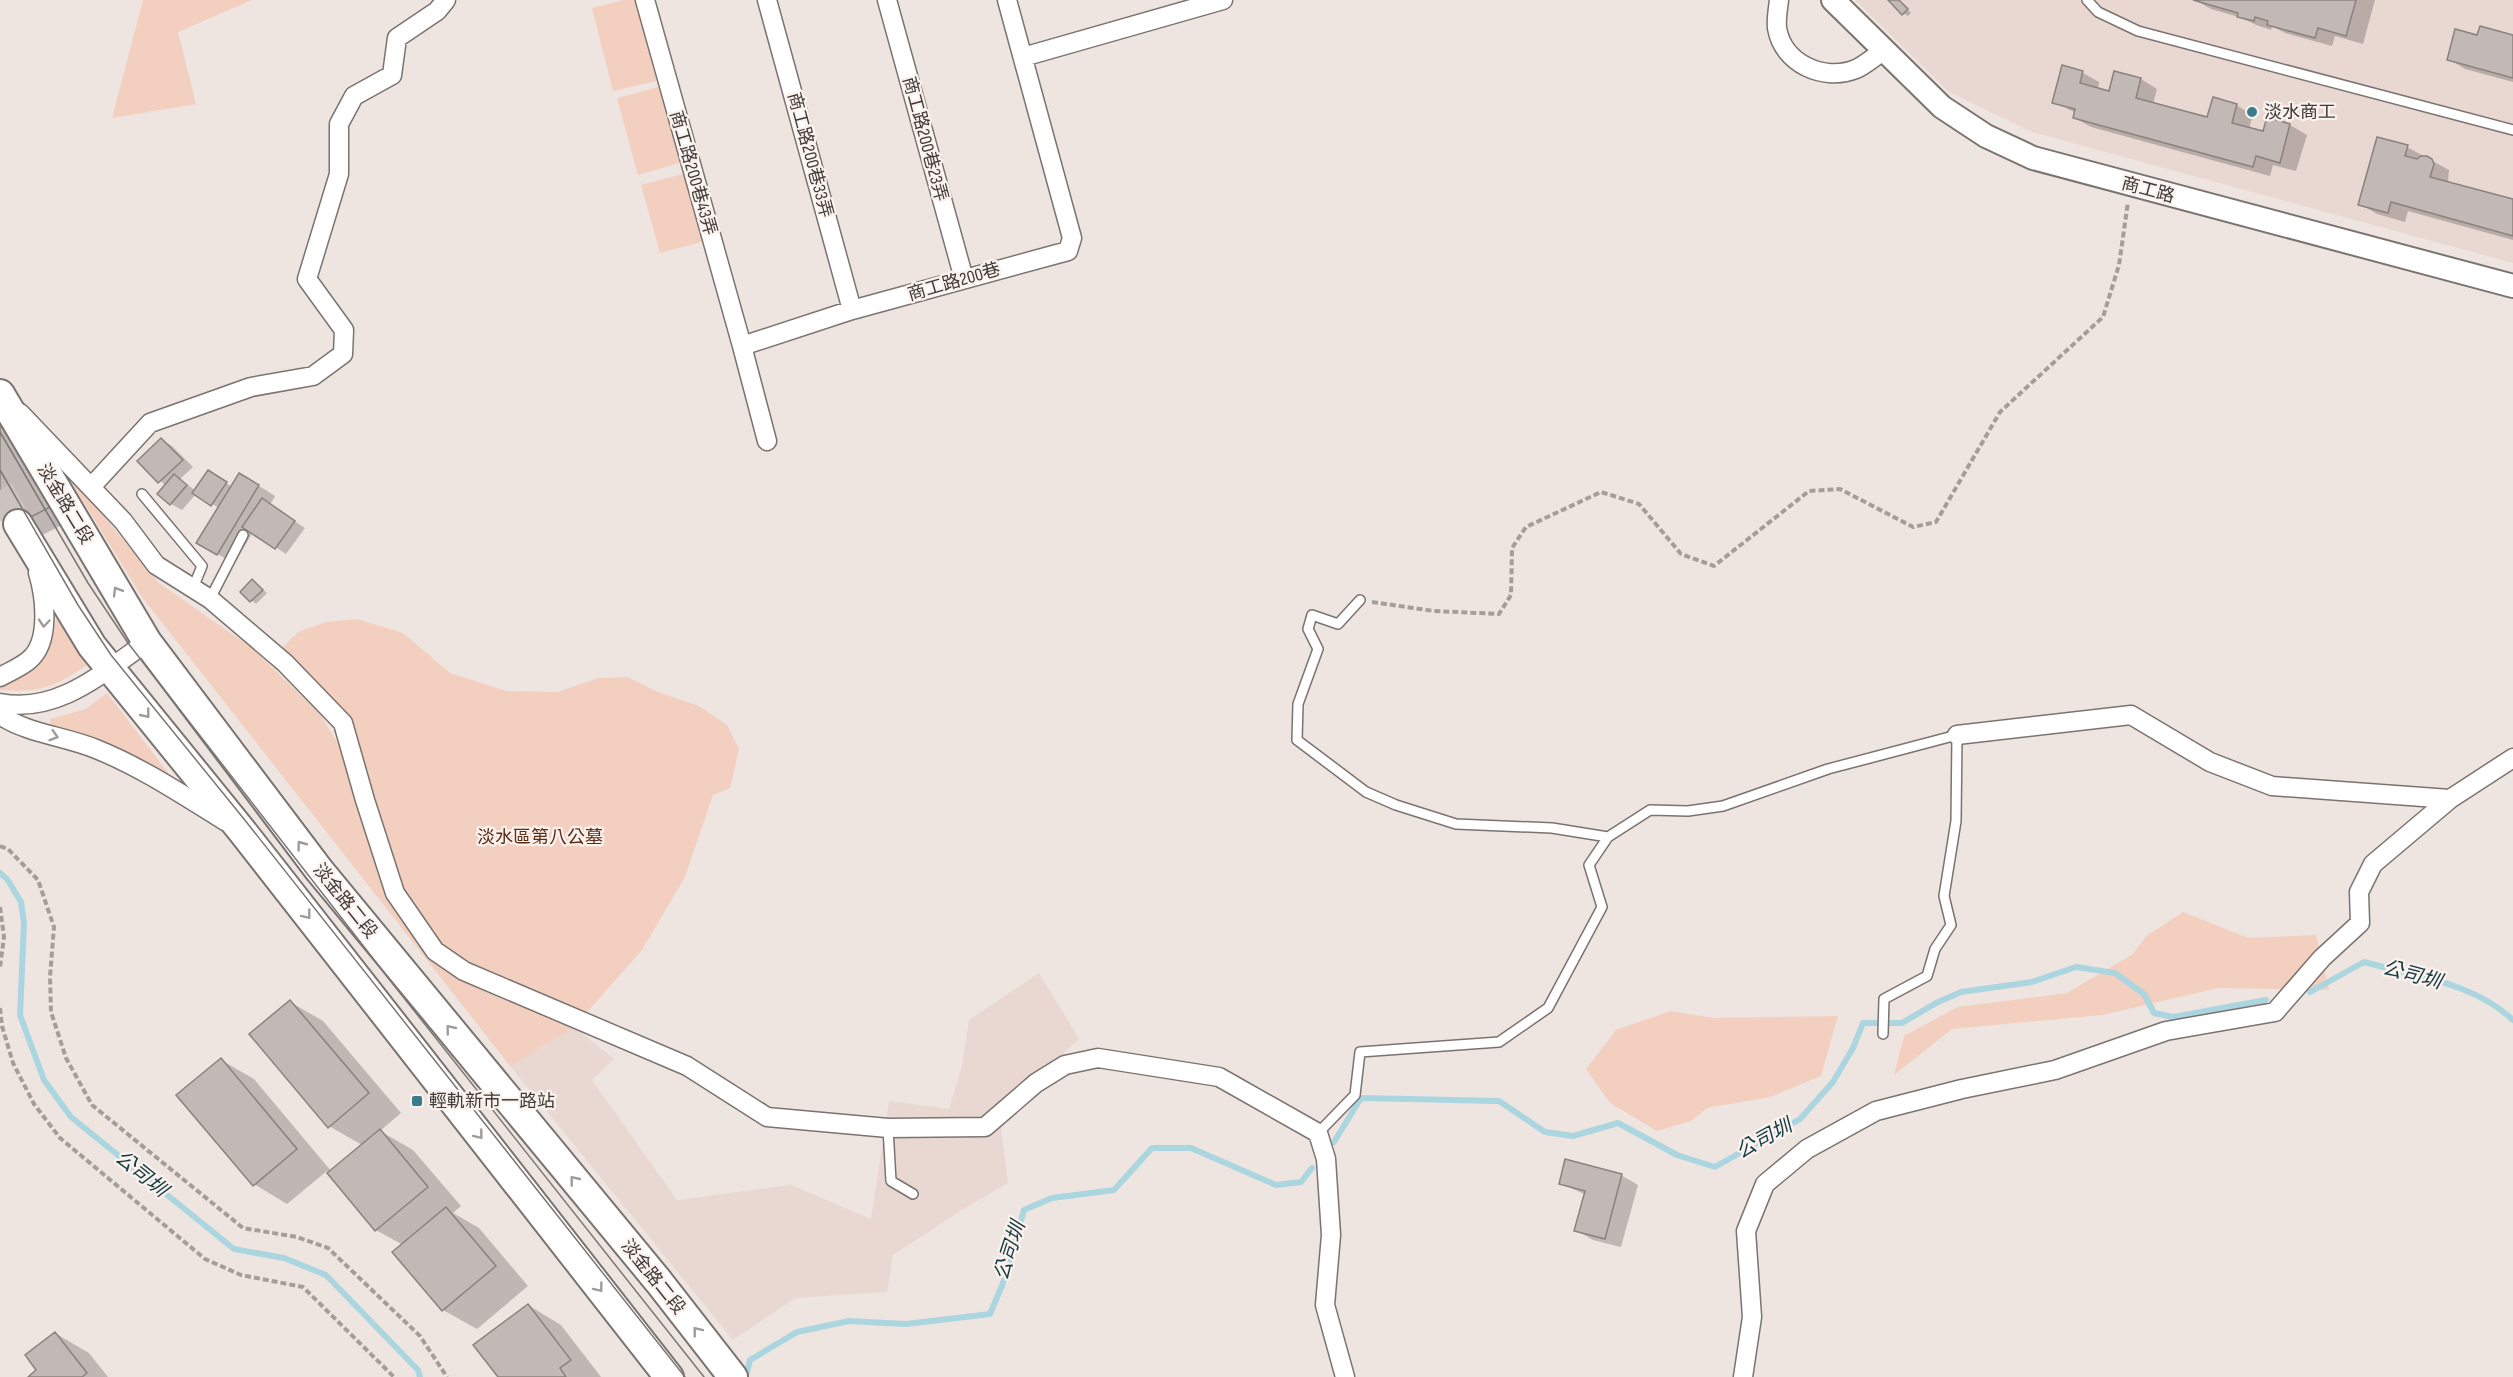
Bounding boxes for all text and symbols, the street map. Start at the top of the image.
street label: 商工路200巷23弄 [898,74,952,204]
street label: 商工路200巷33弄 [783,90,837,220]
place label: 淡水商工 [2264,102,2336,123]
marker: 淡水商工 [2245,105,2259,119]
street label: 商工路200巷43弄 [665,108,721,238]
street label: 商工路 [2119,173,2177,207]
street label: 商工路200巷 [905,259,1003,305]
street label: 淡金路二段 [33,460,97,548]
one-way arrow [113,587,124,597]
one-way arrow [37,618,50,627]
one-way arrow [139,707,150,718]
one-way arrow [48,729,59,741]
park label: 淡水區第八公墓 [477,827,603,848]
one-way arrow [297,841,308,852]
street label: 淡金路二段 [309,859,381,943]
one-way arrow [300,908,311,919]
water label: 公司圳 [2380,956,2447,995]
one-way arrow [447,1025,458,1036]
place label: 輕軌新市一路站 [429,1091,555,1112]
marker: 輕軌新市一路站 [410,1094,424,1108]
water label: 公司圳 [1732,1113,1799,1164]
one-way arrow [472,1128,483,1139]
water label: 公司圳 [110,1146,174,1204]
one-way arrow [570,1175,581,1186]
water label: 公司圳 [989,1216,1032,1283]
street label: 淡金路二段 [617,1235,689,1319]
one-way arrow [592,1282,603,1293]
one-way arrow [693,1327,704,1338]

